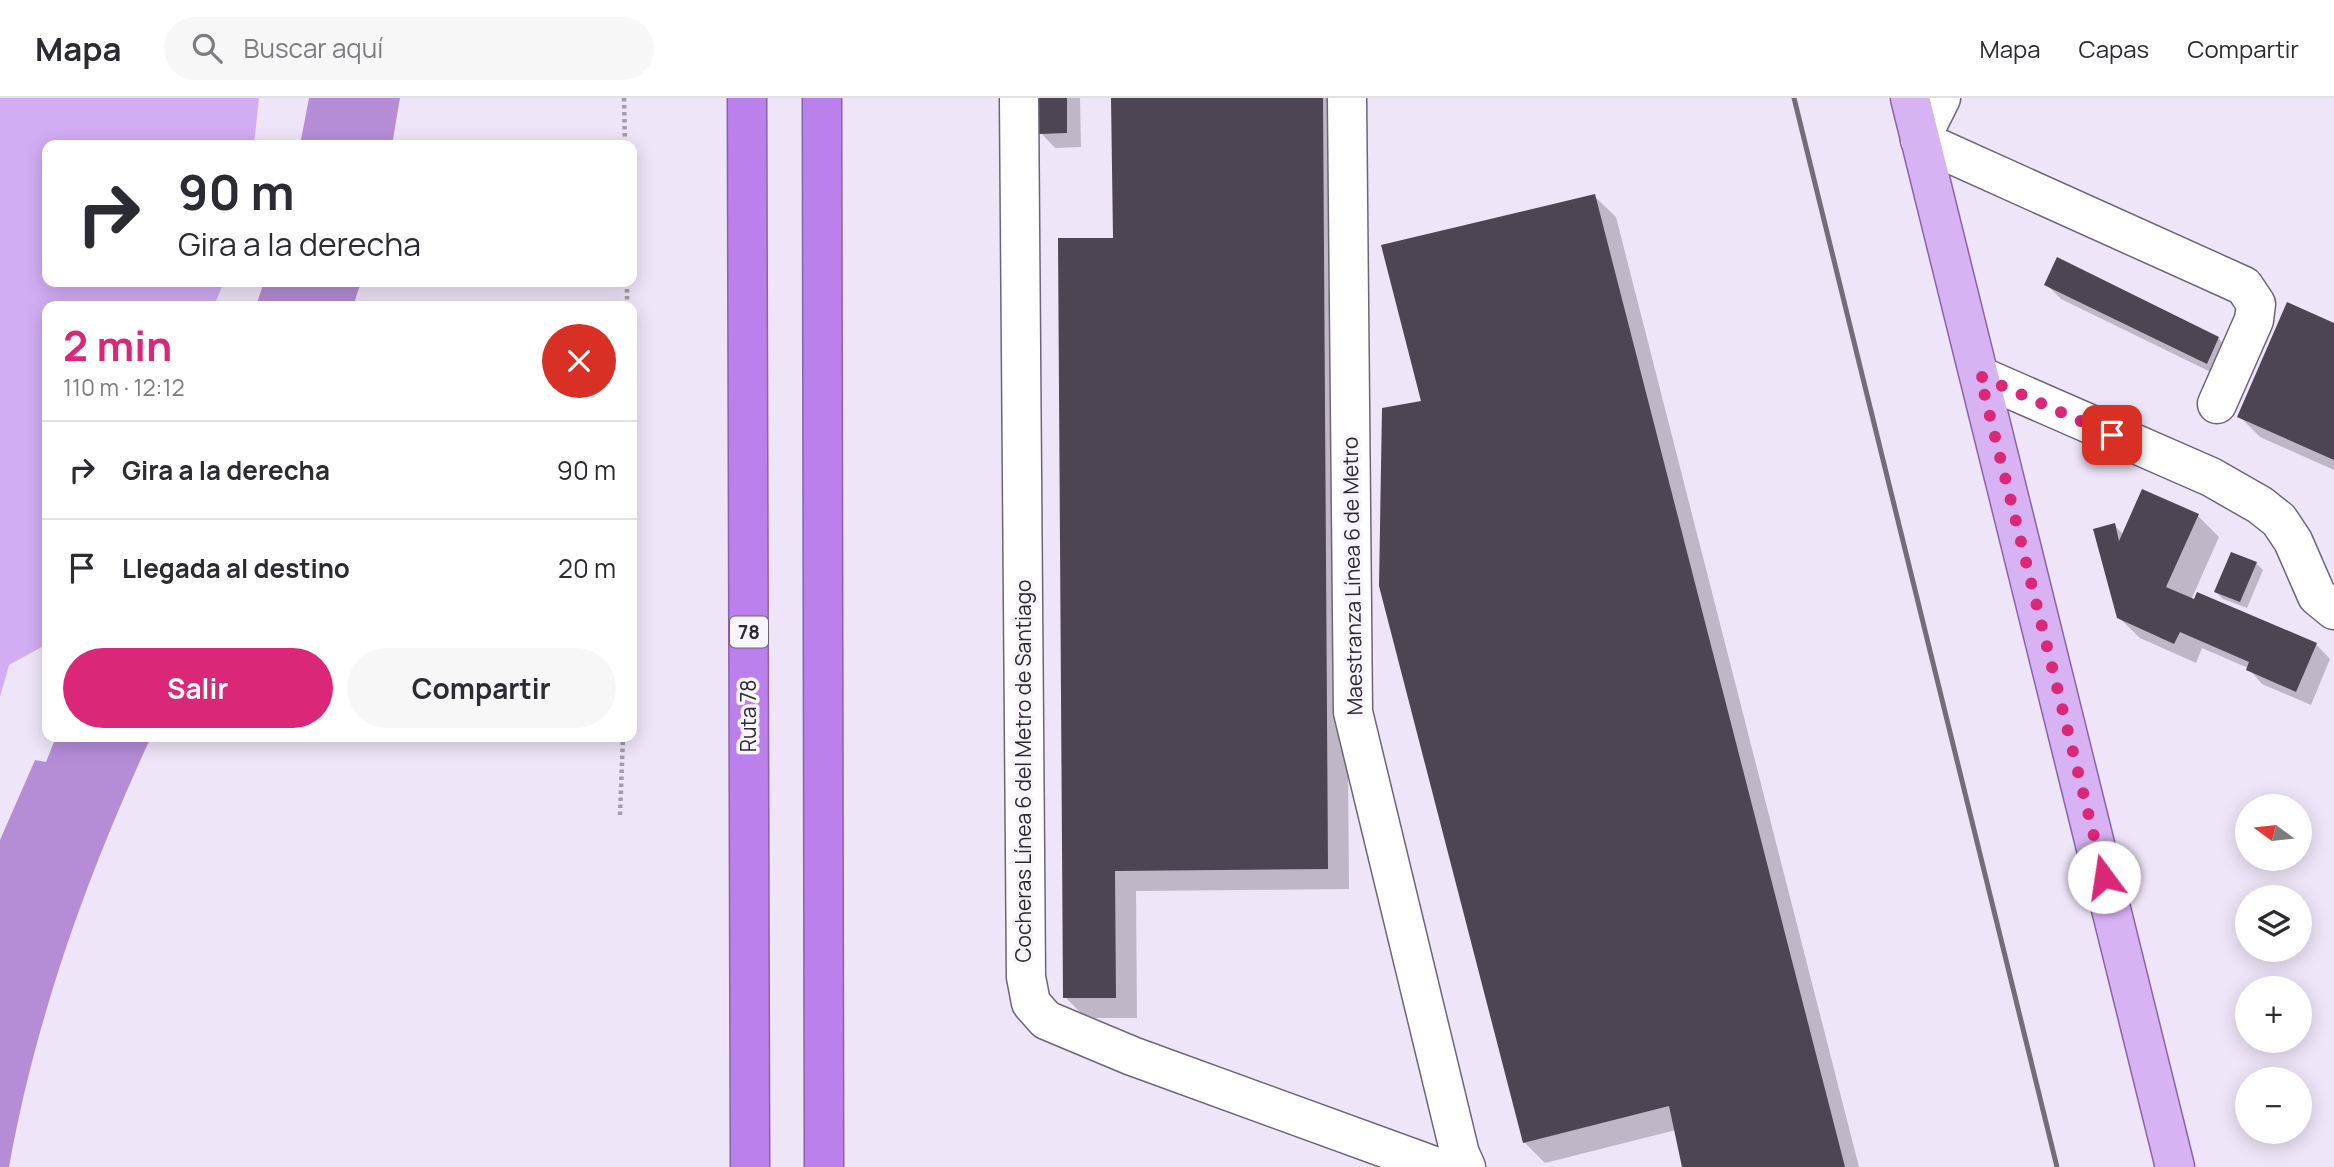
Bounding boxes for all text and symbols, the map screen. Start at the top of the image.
search box [164,17,654,80]
text: Mapa [35,26,122,71]
icon: search [188,29,226,67]
text: Buscar aquí [244,30,383,66]
text: Mapa [1980,32,2041,65]
text: Capas [2079,32,2149,65]
text: Compartir [2187,32,2299,65]
text: 90 m [178,158,295,225]
icon: right [63,168,154,259]
text: Gira a la derecha [178,222,421,266]
text: 2 min [63,316,172,374]
button: close [542,324,616,398]
text: 110 m · 12:12 [63,371,185,403]
pin [2082,405,2142,465]
icon: arrive [2093,416,2131,454]
street label: Maestranza Línea 6 de Metro [1336,436,1368,716]
icon: right [63,451,101,489]
text: Gira a la derecha [122,452,330,488]
text: 90 m [557,452,616,488]
icon: arrive [63,549,101,587]
text: Llegada al destino [122,550,350,586]
text: 20 m [558,550,616,586]
street label: Cocheras Línea 6 del Metro de Santiago [1009,579,1037,963]
road number: 78 [730,617,768,648]
button: Salir [63,648,333,728]
button: Compartir [347,648,616,728]
street label: Ruta 78 [734,680,762,752]
north arrow [2235,794,2312,872]
map controls [2235,794,2312,1144]
position arrow [2067,840,2141,914]
button: layers [2235,885,2312,962]
button: + [2235,976,2312,1053]
button: − [2235,1067,2312,1144]

